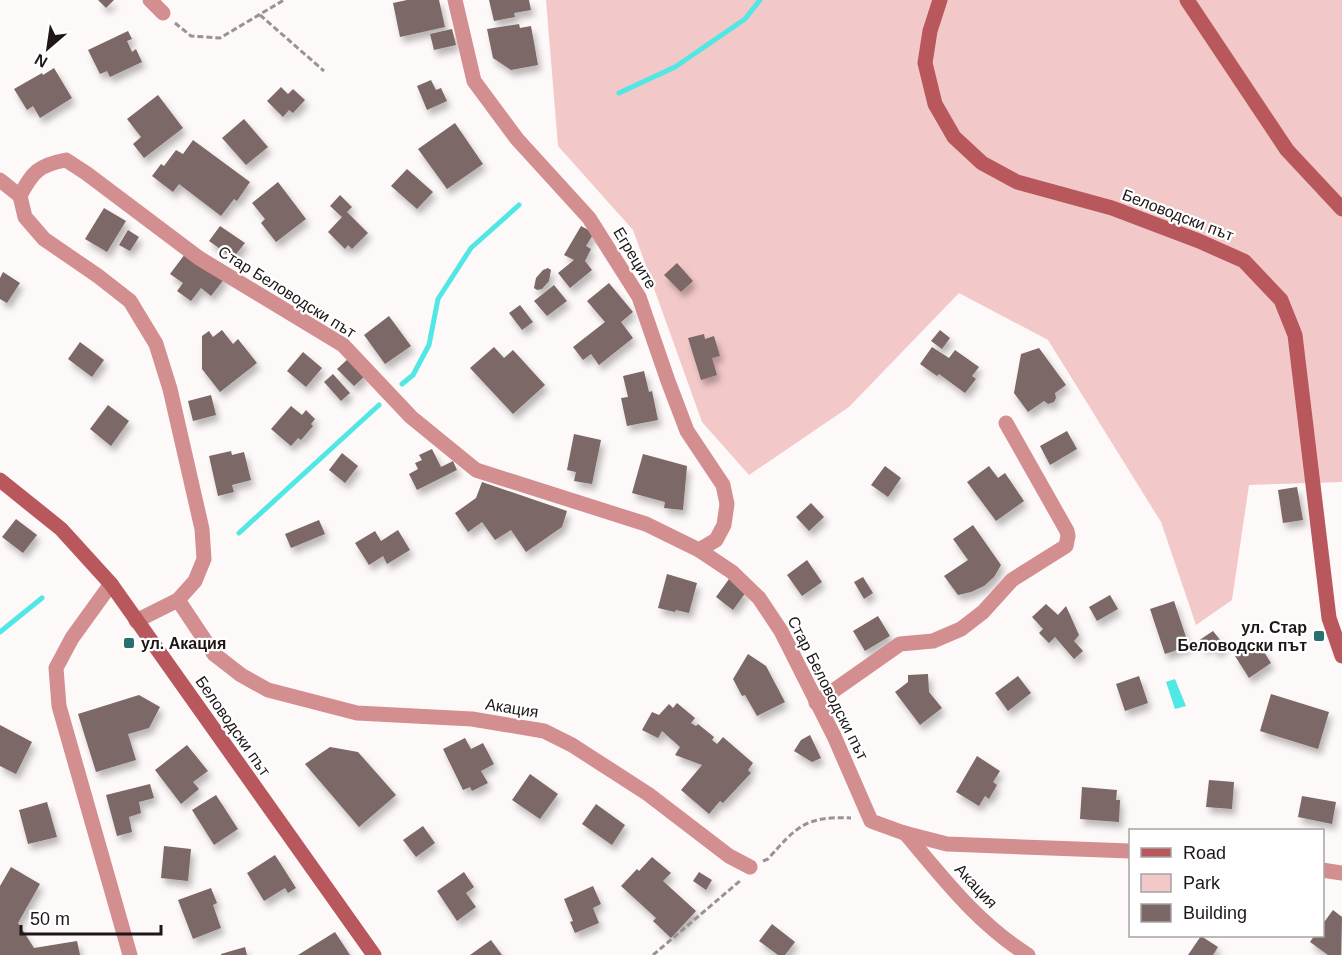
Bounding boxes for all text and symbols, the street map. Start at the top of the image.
north arrow [18,18,78,78]
text: N [32,50,50,71]
street label: Беловодски път [1120,186,1237,244]
street label: Егреците [610,224,660,292]
street label: Стар Беловодски път [215,243,359,342]
street label: Стар Беловодски път [784,613,872,763]
place label: ул. Стар Беловодски път [1177,619,1307,654]
marker: ул. Стар Беловодски път [1312,629,1326,643]
place label: ул. Акация [141,635,226,652]
marker: ул. Акация [122,636,136,650]
street label: Беловодски път [192,673,274,780]
street label: Акация [484,695,540,721]
legend [1129,829,1324,937]
text: Road [1183,843,1226,863]
street label: Акация [951,861,1001,911]
text: Park [1183,873,1221,893]
scale bar [21,898,160,936]
text: Building [1183,903,1247,923]
text: 50 m [30,909,70,929]

